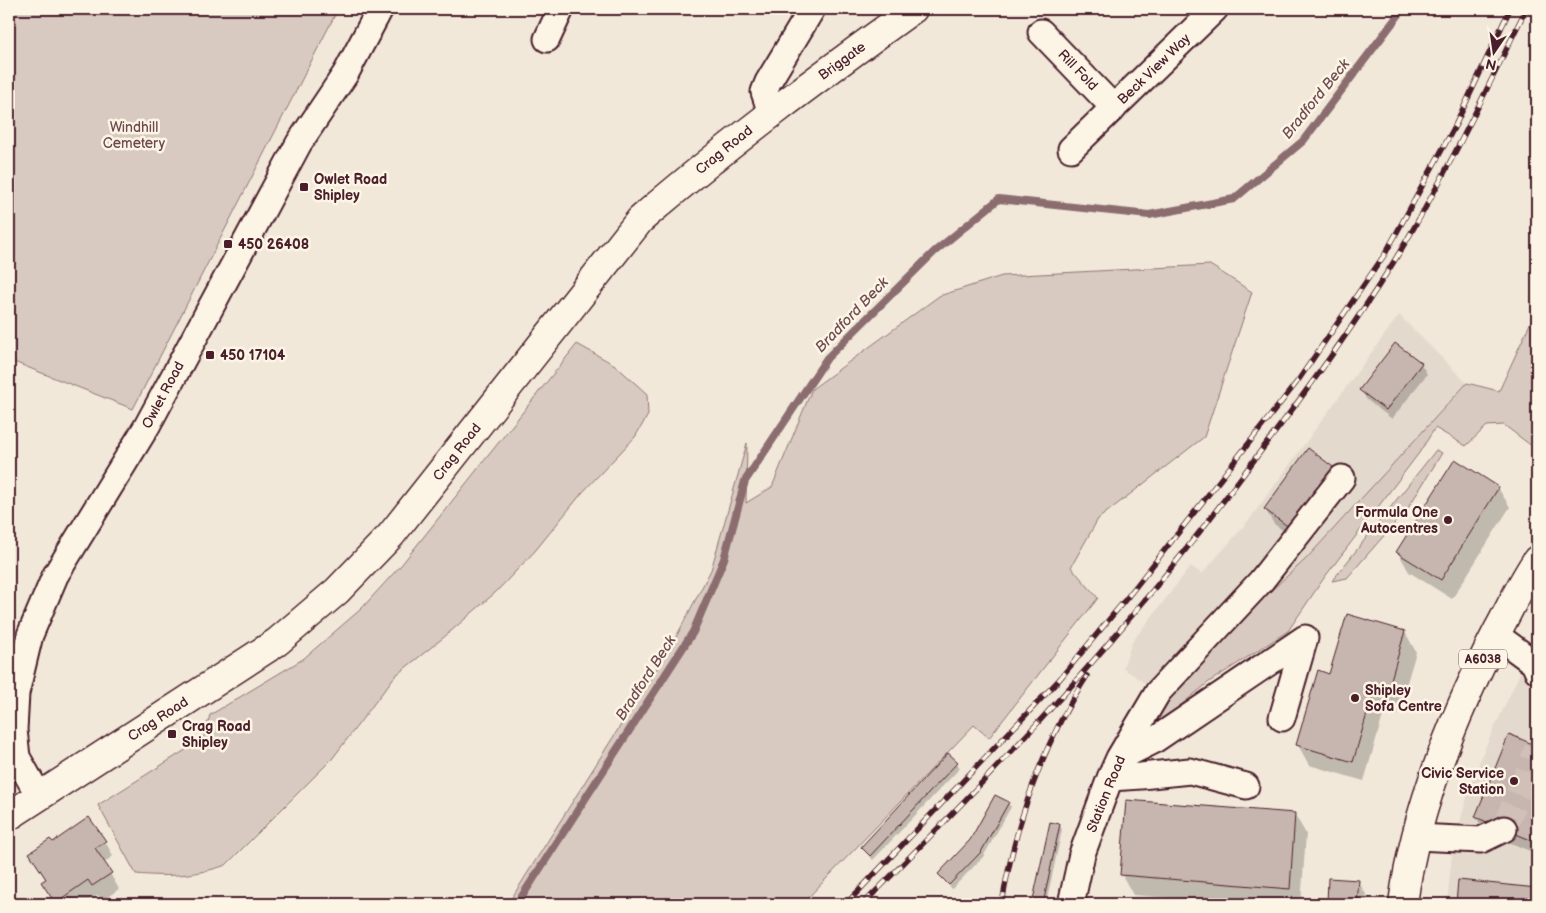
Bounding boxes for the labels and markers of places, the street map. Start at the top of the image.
place label: Owlet Road Shipley [314,171,387,204]
marker: Owlet Road Shipley [298,181,310,193]
place label: 450 26408 [238,236,309,253]
marker: 450 26408 [222,238,234,250]
place label: 450 17104 [220,347,286,364]
marker: 450 17104 [204,349,216,361]
place label: Formula One Autocentres [1355,504,1438,537]
marker: Formula One Autocentres [1442,514,1454,526]
place label: Shipley Sofa Centre [1365,682,1442,715]
marker: Shipley Sofa Centre [1349,692,1361,704]
place label: Crag Road Shipley [182,718,251,751]
marker: Crag Road Shipley [166,728,178,740]
place label: Civic Service Station [1421,765,1504,798]
marker: Civic Service Station [1508,775,1520,787]

